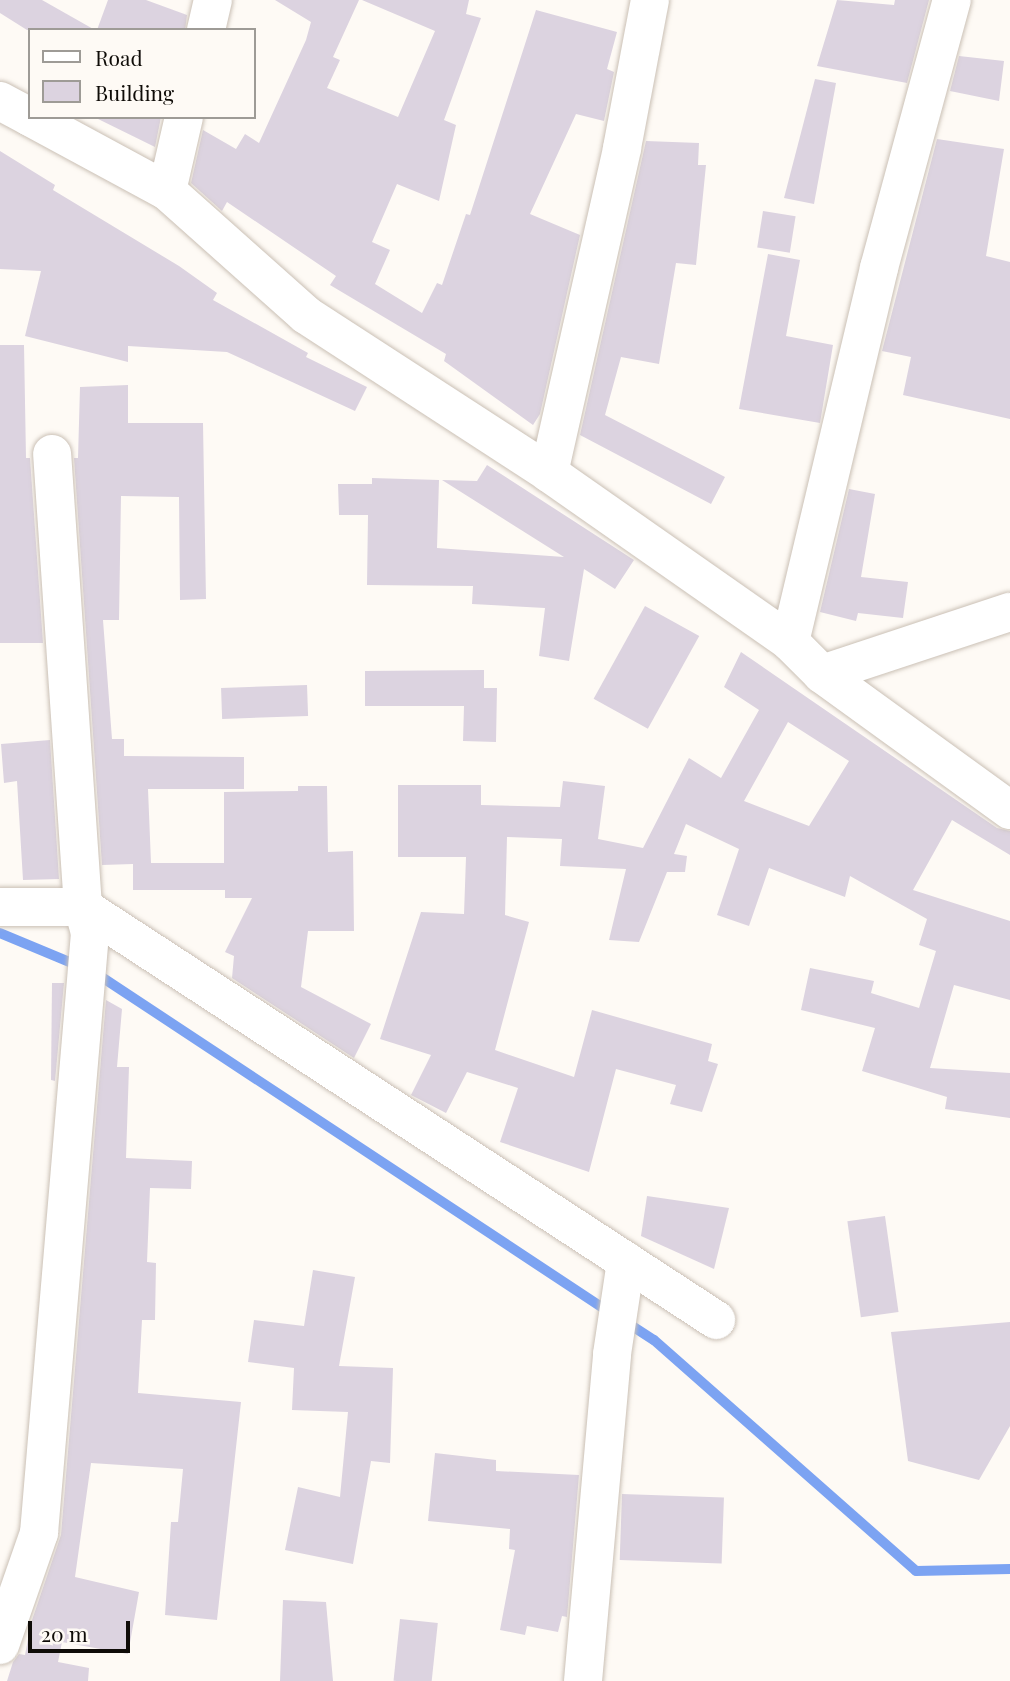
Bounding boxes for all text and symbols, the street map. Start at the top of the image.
legend [28,28,256,119]
text: Road [95,43,143,71]
text: Building [95,78,174,106]
scale bar [32,1608,133,1652]
text: 20 m [41,1619,88,1647]

